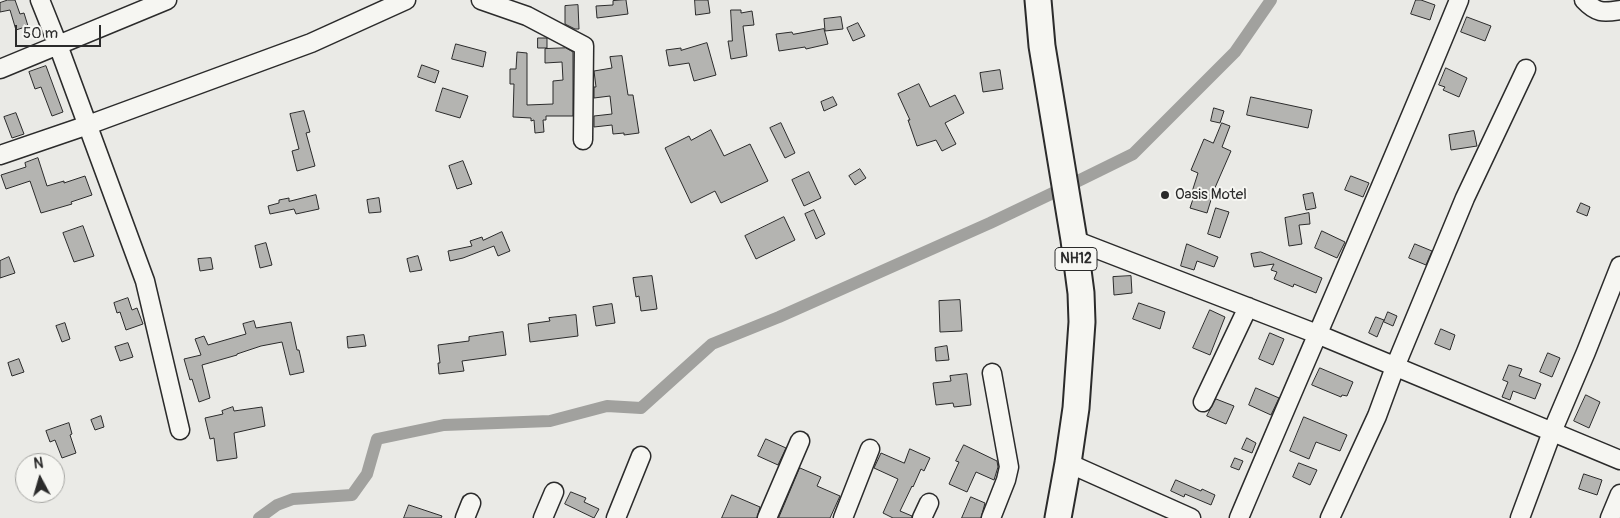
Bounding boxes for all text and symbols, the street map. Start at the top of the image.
scale bar [18,15,104,47]
text: 50 m [23,24,58,43]
place label: Oasis Motel [1175,186,1247,204]
marker: Oasis Motel [1159,189,1171,201]
road number: NH12 [1055,248,1097,270]
north arrow [15,453,65,503]
text: N [33,455,44,473]

